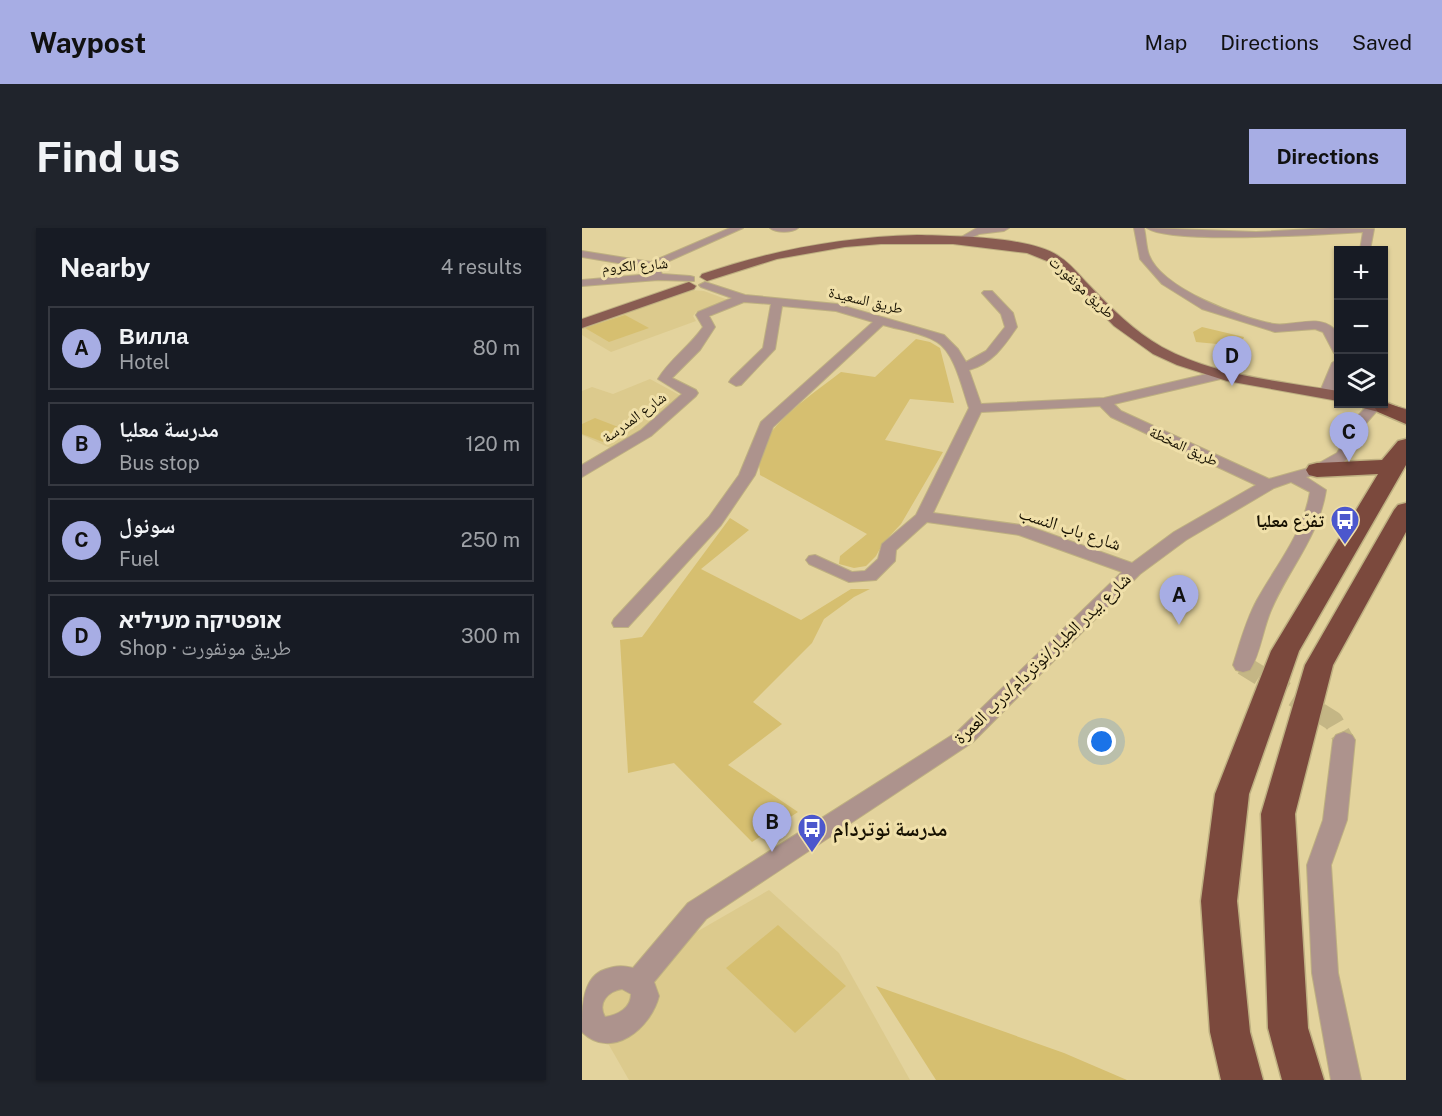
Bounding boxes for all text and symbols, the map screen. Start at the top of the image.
text: Waypost [30,26,146,59]
text: Map [1145,30,1187,55]
text: Directions [1220,30,1319,55]
text: Saved [1352,30,1412,55]
button: Directions [1249,129,1406,184]
text: Find us [36,132,180,181]
map controls [1334,246,1388,408]
button: + [1334,246,1388,300]
text: Nearby [60,252,150,283]
street label: طريق مونفورت [1045,253,1118,323]
street label: شارع الكروم [601,254,669,278]
text: 4 results [441,255,522,279]
street label: طريق السعيدة [827,283,905,319]
button: − [1334,300,1388,354]
text: Вилла [119,323,189,349]
text: A [74,336,89,360]
text: 80 m [473,336,520,360]
pin: D [1212,336,1252,386]
text: Hotel [119,350,170,374]
button: layers [1334,354,1388,408]
street label: شارع المدرسة [599,388,670,447]
pin: C [1330,412,1368,462]
text: مدرسة معليا [119,416,219,442]
street label: طريق المخطة [1146,423,1221,471]
text: B [75,432,88,456]
text: 120 m [466,432,520,456]
text: Bus stop [119,451,200,475]
street label: شارع باب النسب [1016,502,1124,555]
bus stop icon: تفرّع معليا [1329,504,1361,546]
place label: تفرّع معليا [1256,510,1324,532]
text: سونول [119,512,175,538]
text: C [74,528,89,552]
text: 250 m [461,528,520,552]
text: Fuel [119,547,160,571]
street label: شارع بيدر الطيار/نوتردام/درب العمرة [949,568,1136,749]
pin: A [1160,576,1198,625]
text: אופטיקה מעיליא [119,607,281,633]
text: D [74,624,89,648]
text: 300 m [461,624,520,648]
text: Shop · طريق مونفورت [119,636,291,660]
your location [1087,727,1116,756]
pin: B [752,802,792,852]
bus stop icon: مدرسة نوتردام [796,812,828,854]
place label: مدرسة نوتردام [833,816,947,843]

